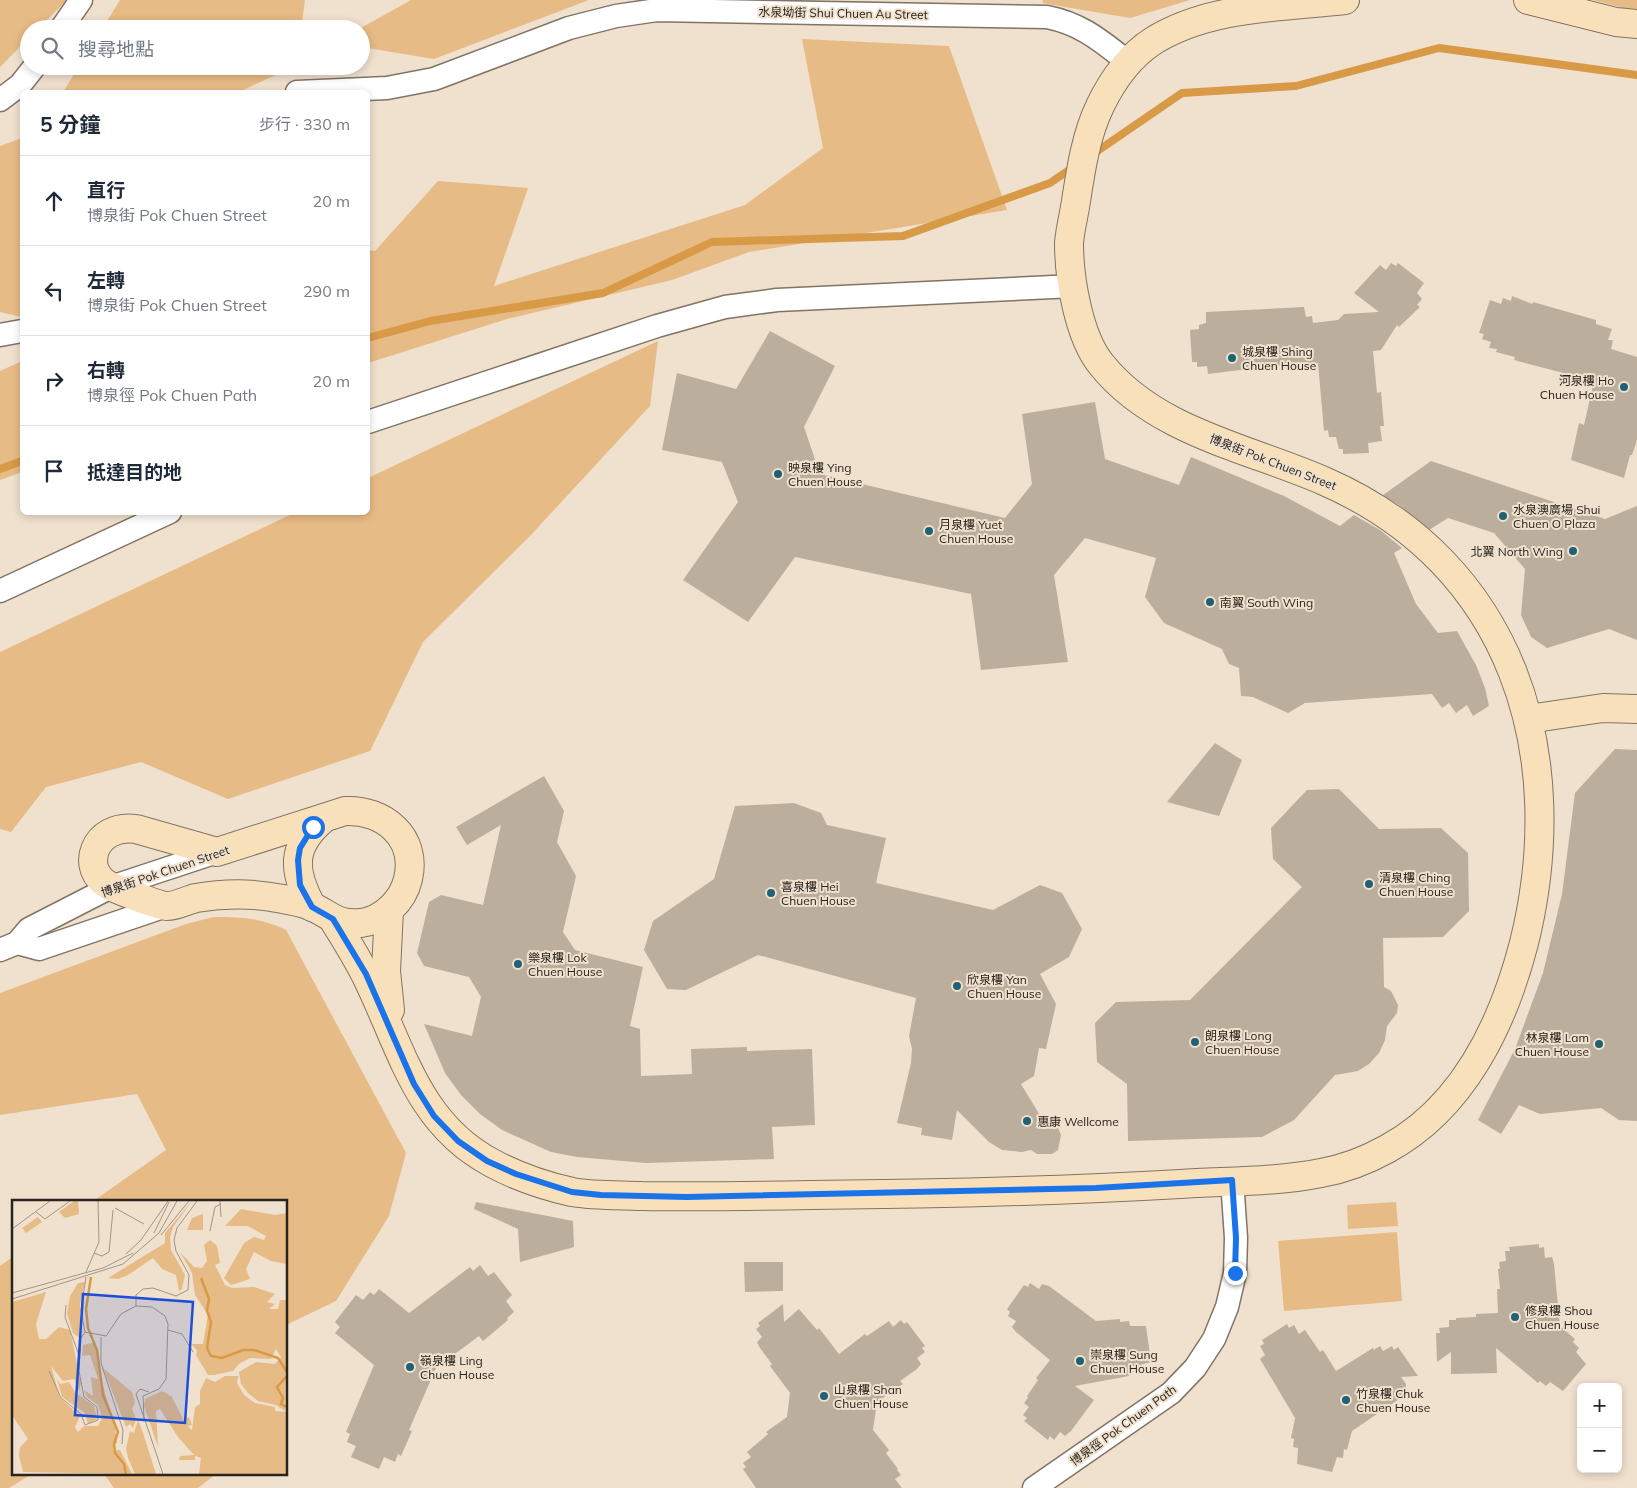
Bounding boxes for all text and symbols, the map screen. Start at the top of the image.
street label: 水泉坳街 Shui Chuen Au Street [758,4,928,22]
search box [20,20,370,75]
icon: search [38,34,66,62]
text: 搜尋地點 [78,37,154,61]
text: 5 分鐘 [40,111,100,137]
text: 步行 · 330 m [259,114,350,134]
text: 直行 [87,178,125,202]
icon: ahead [40,187,68,215]
text: 20 m [313,191,350,211]
text: 博泉街 Pok Chuen Street [87,205,267,225]
text: 左轉 [87,268,125,292]
icon: left [40,277,68,305]
text: 290 m [303,281,350,301]
text: 博泉街 Pok Chuen Street [87,295,267,315]
place label: 城泉樓 Shing Chuen House [1242,344,1316,373]
marker: 城泉樓 Shing Chuen House [1226,352,1238,364]
text: 右轉 [87,358,125,382]
icon: right [40,367,68,395]
text: 20 m [313,371,350,391]
place label: 河泉樓 Ho Chuen House [1540,373,1614,402]
marker: 河泉樓 Ho Chuen House [1618,381,1630,393]
text: 博泉徑 Pok Chuen Path [87,385,257,405]
street label: 博泉街 Pok Chuen Street [1207,431,1339,493]
icon: arrive [40,457,68,485]
text: 抵達目的地 [87,460,182,484]
place label: 映泉樓 Ying Chuen House [788,460,862,489]
marker: 映泉樓 Ying Chuen House [772,468,784,480]
place label: 水泉澳廣場 Shui Chuen O Plaza [1513,502,1601,531]
marker: 水泉澳廣場 Shui Chuen O Plaza [1497,510,1509,522]
place label: 月泉樓 Yuet Chuen House [939,517,1013,546]
marker: 月泉樓 Yuet Chuen House [923,525,935,537]
place label: 北翼 North Wing [1471,544,1563,559]
marker: 北翼 North Wing [1567,545,1579,557]
place label: 南翼 South Wing [1220,595,1313,610]
marker: 南翼 South Wing [1204,596,1216,608]
route start [302,816,325,839]
street label: 博泉街 Pok Chuen Street [99,842,231,900]
place label: 清泉樓 Ching Chuen House [1379,870,1453,899]
marker: 清泉樓 Ching Chuen House [1363,878,1375,890]
place label: 喜泉樓 Hei Chuen House [781,879,855,908]
marker: 喜泉樓 Hei Chuen House [765,887,777,899]
place label: 樂泉樓 Lok Chuen House [528,950,602,979]
marker: 樂泉樓 Lok Chuen House [512,958,524,970]
place label: 欣泉樓 Yan Chuen House [967,972,1041,1001]
marker: 欣泉樓 Yan Chuen House [951,980,963,992]
place label: 朗泉樓 Long Chuen House [1205,1028,1279,1057]
place label: 林泉樓 Lam Chuen House [1515,1030,1589,1059]
marker: 朗泉樓 Long Chuen House [1189,1036,1201,1048]
marker: 林泉樓 Lam Chuen House [1593,1038,1605,1050]
place label: 惠康 Wellcome [1037,1114,1119,1129]
marker: 惠康 Wellcome [1021,1115,1033,1127]
inset map [12,1200,288,1476]
route end [1224,1262,1247,1285]
place label: 修泉樓 Shou Chuen House [1525,1303,1599,1332]
marker: 修泉樓 Shou Chuen House [1509,1311,1521,1323]
place label: 崇泉樓 Sung Chuen House [1090,1347,1164,1376]
place label: 嶺泉樓 Ling Chuen House [420,1353,494,1382]
marker: 崇泉樓 Sung Chuen House [1074,1355,1086,1367]
marker: 嶺泉樓 Ling Chuen House [404,1361,416,1373]
street label: 博泉徑 Pok Chuen Path [1067,1381,1179,1469]
place label: 山泉樓 Shan Chuen House [834,1382,908,1411]
map controls [1577,1383,1622,1473]
button: + [1577,1383,1622,1428]
place label: 竹泉樓 Chuk Chuen House [1356,1386,1430,1415]
marker: 山泉樓 Shan Chuen House [818,1390,830,1402]
marker: 竹泉樓 Chuk Chuen House [1340,1394,1352,1406]
button: − [1577,1428,1622,1473]

